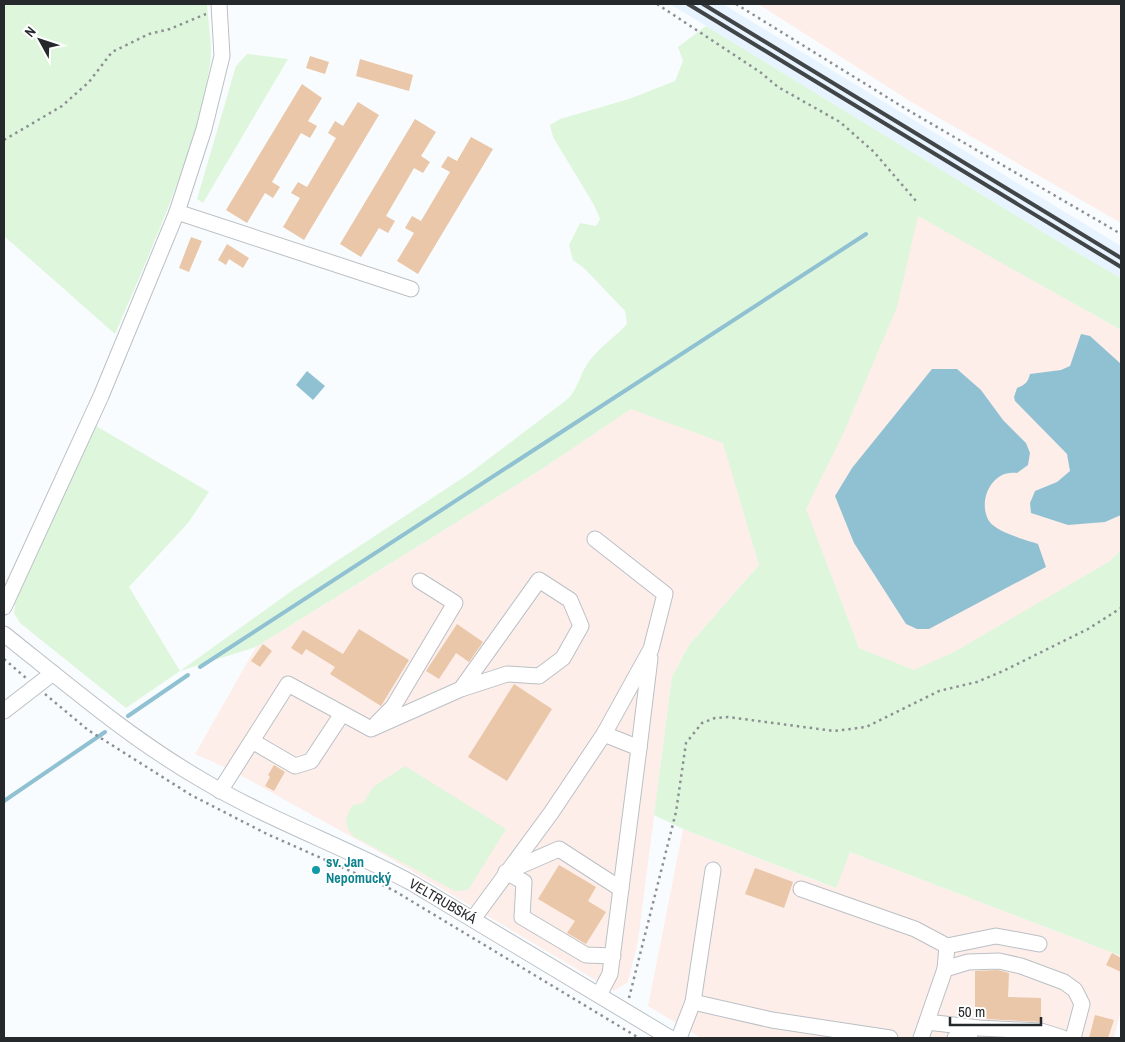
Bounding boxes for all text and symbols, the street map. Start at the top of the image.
north arrow [15,15,65,65]
text: N [20,23,40,41]
place label: sv. Jan Nepomucký [326,853,392,887]
marker: sv. Jan Nepomucký [310,864,322,876]
street label: VELTRUBSKÁ [406,874,480,928]
scale bar [950,994,1041,1026]
text: 50 m [958,1001,985,1022]

